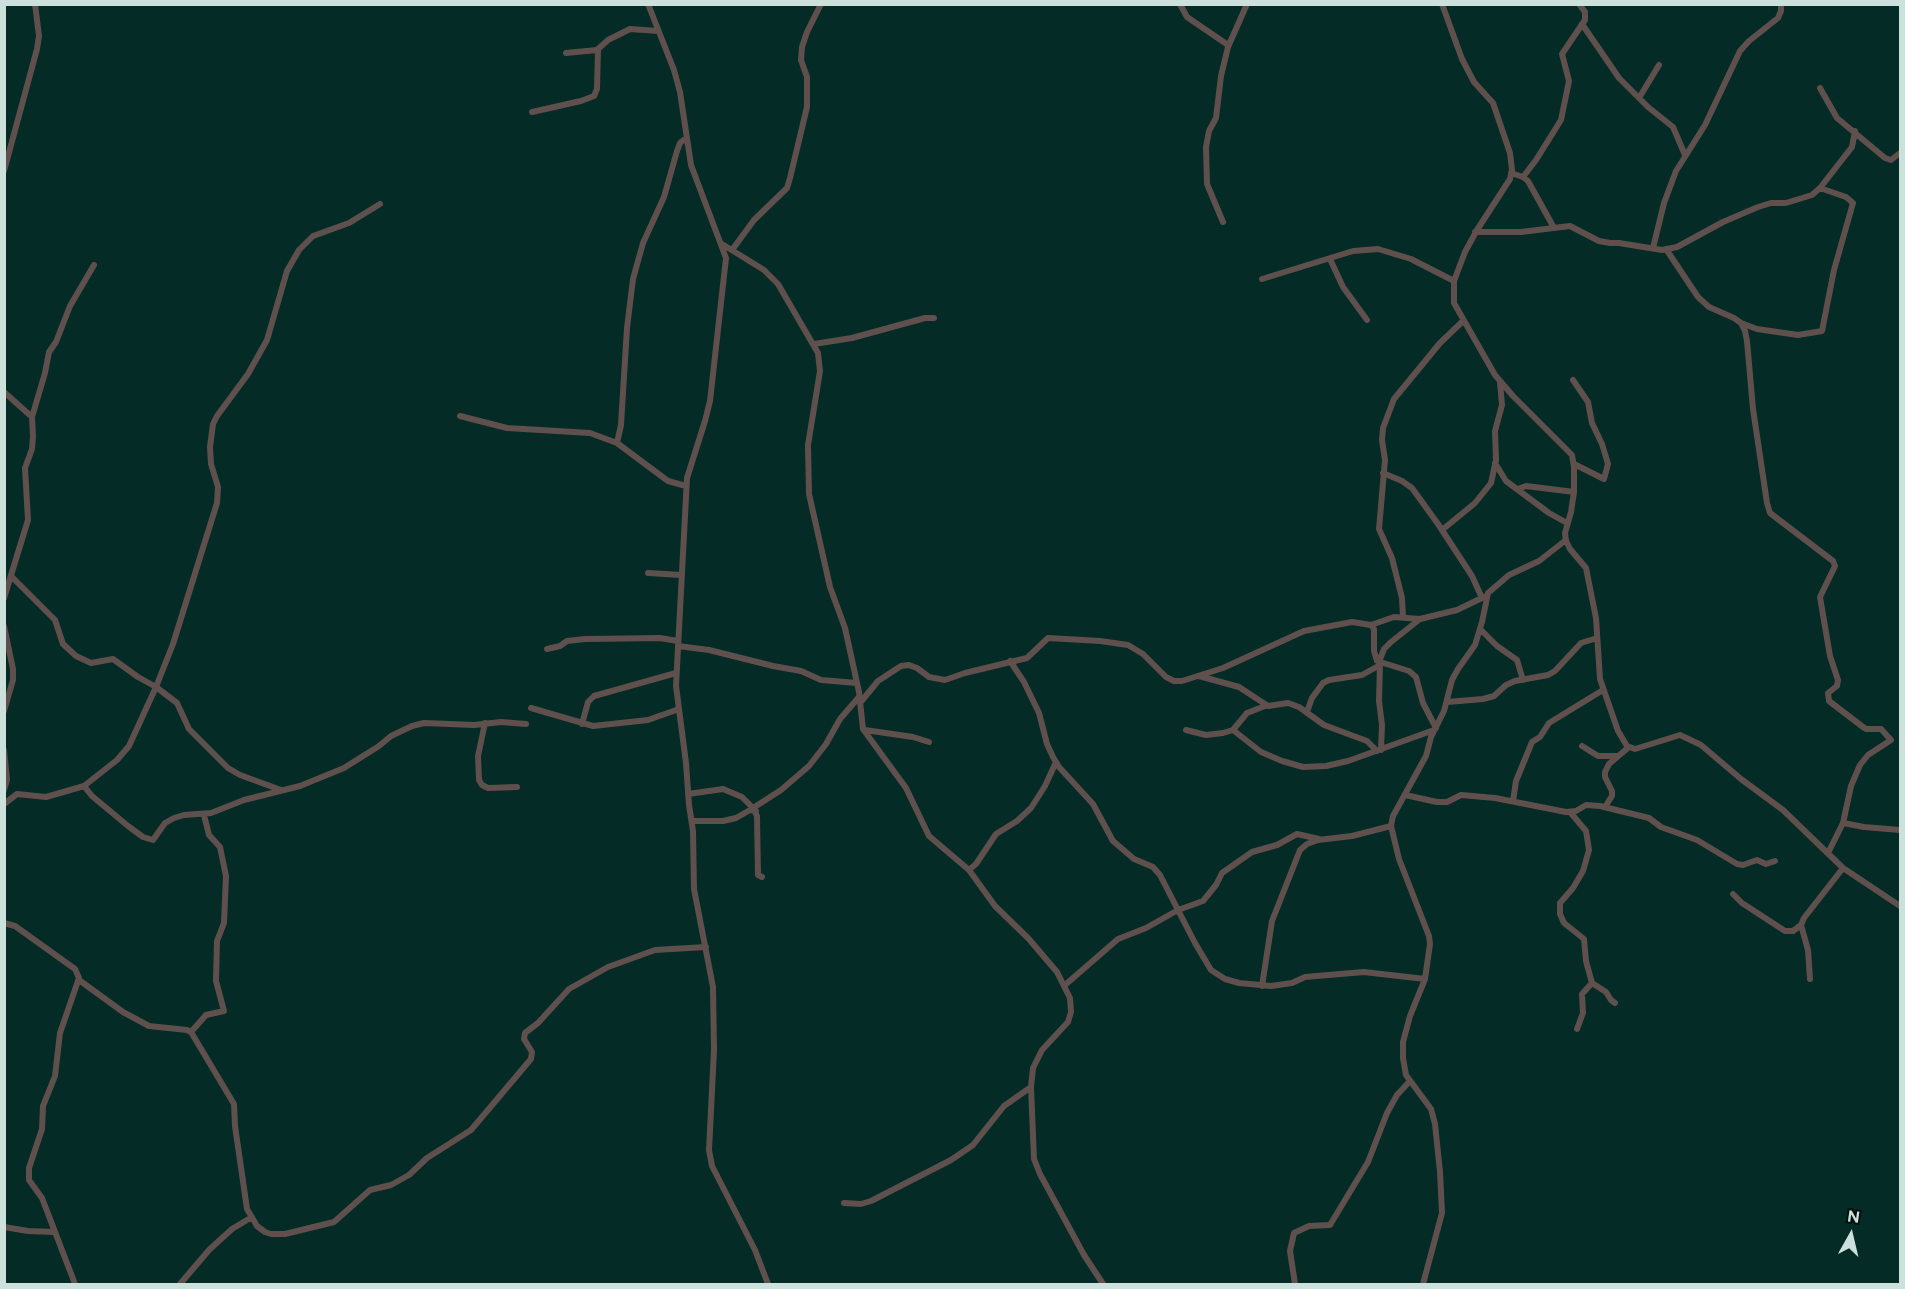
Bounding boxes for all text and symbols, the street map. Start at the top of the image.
north arrow [1821,1205,1881,1265]
text: N [1846,1206,1861,1227]

